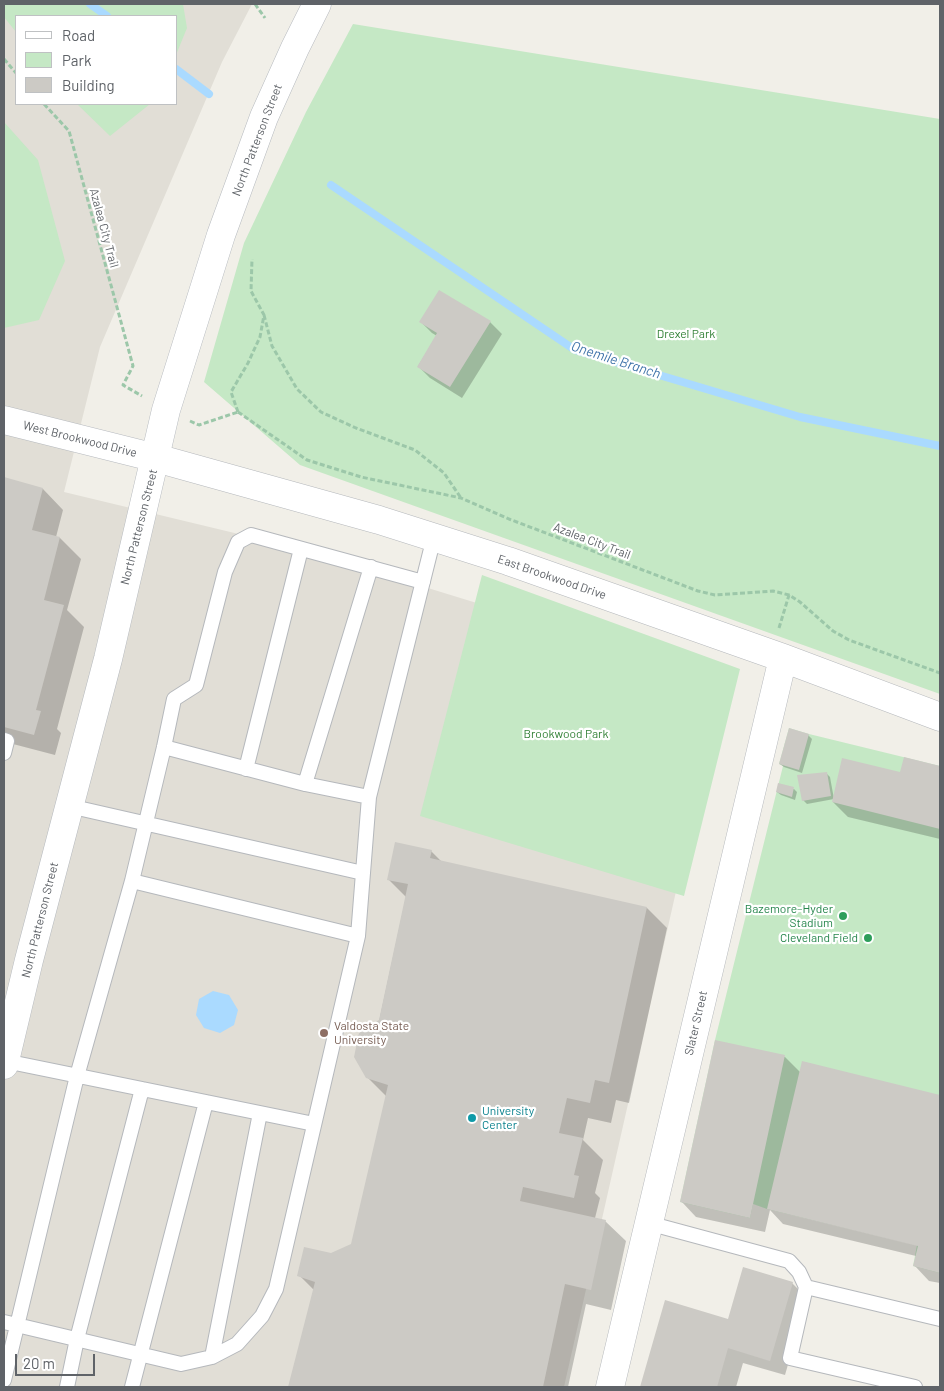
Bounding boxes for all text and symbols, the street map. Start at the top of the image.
legend [15,15,178,105]
text: Road [62,26,95,44]
text: Park [62,51,91,69]
text: Building [62,76,115,94]
street label: North Patterson Street [229,82,285,198]
street label: Azalea City Trail [86,187,122,269]
park label: Drexel Park [657,327,715,341]
water label: Onemile Branch [569,338,663,382]
street label: West Brookwood Drive [22,418,138,460]
street label: North Patterson Street [118,468,160,586]
street label: Azalea City Trail [551,520,633,562]
street label: East Brookwood Drive [496,552,608,602]
park label: Brookwood Park [524,727,608,741]
street label: North Patterson Street [19,861,61,979]
place label: Bazemore–Hyder Stadium [745,902,833,930]
marker: Bazemore–Hyder Stadium [837,910,849,922]
place label: Cleveland Field [780,931,858,945]
marker: Cleveland Field [862,932,874,944]
street label: Slater Street [682,989,710,1057]
place label: Valdosta State University [334,1019,409,1047]
marker: Valdosta State University [318,1027,330,1039]
place label: University Center [482,1104,534,1132]
marker: University Center [466,1112,478,1124]
scale bar [18,1344,98,1376]
text: 20 m [23,1354,55,1372]

